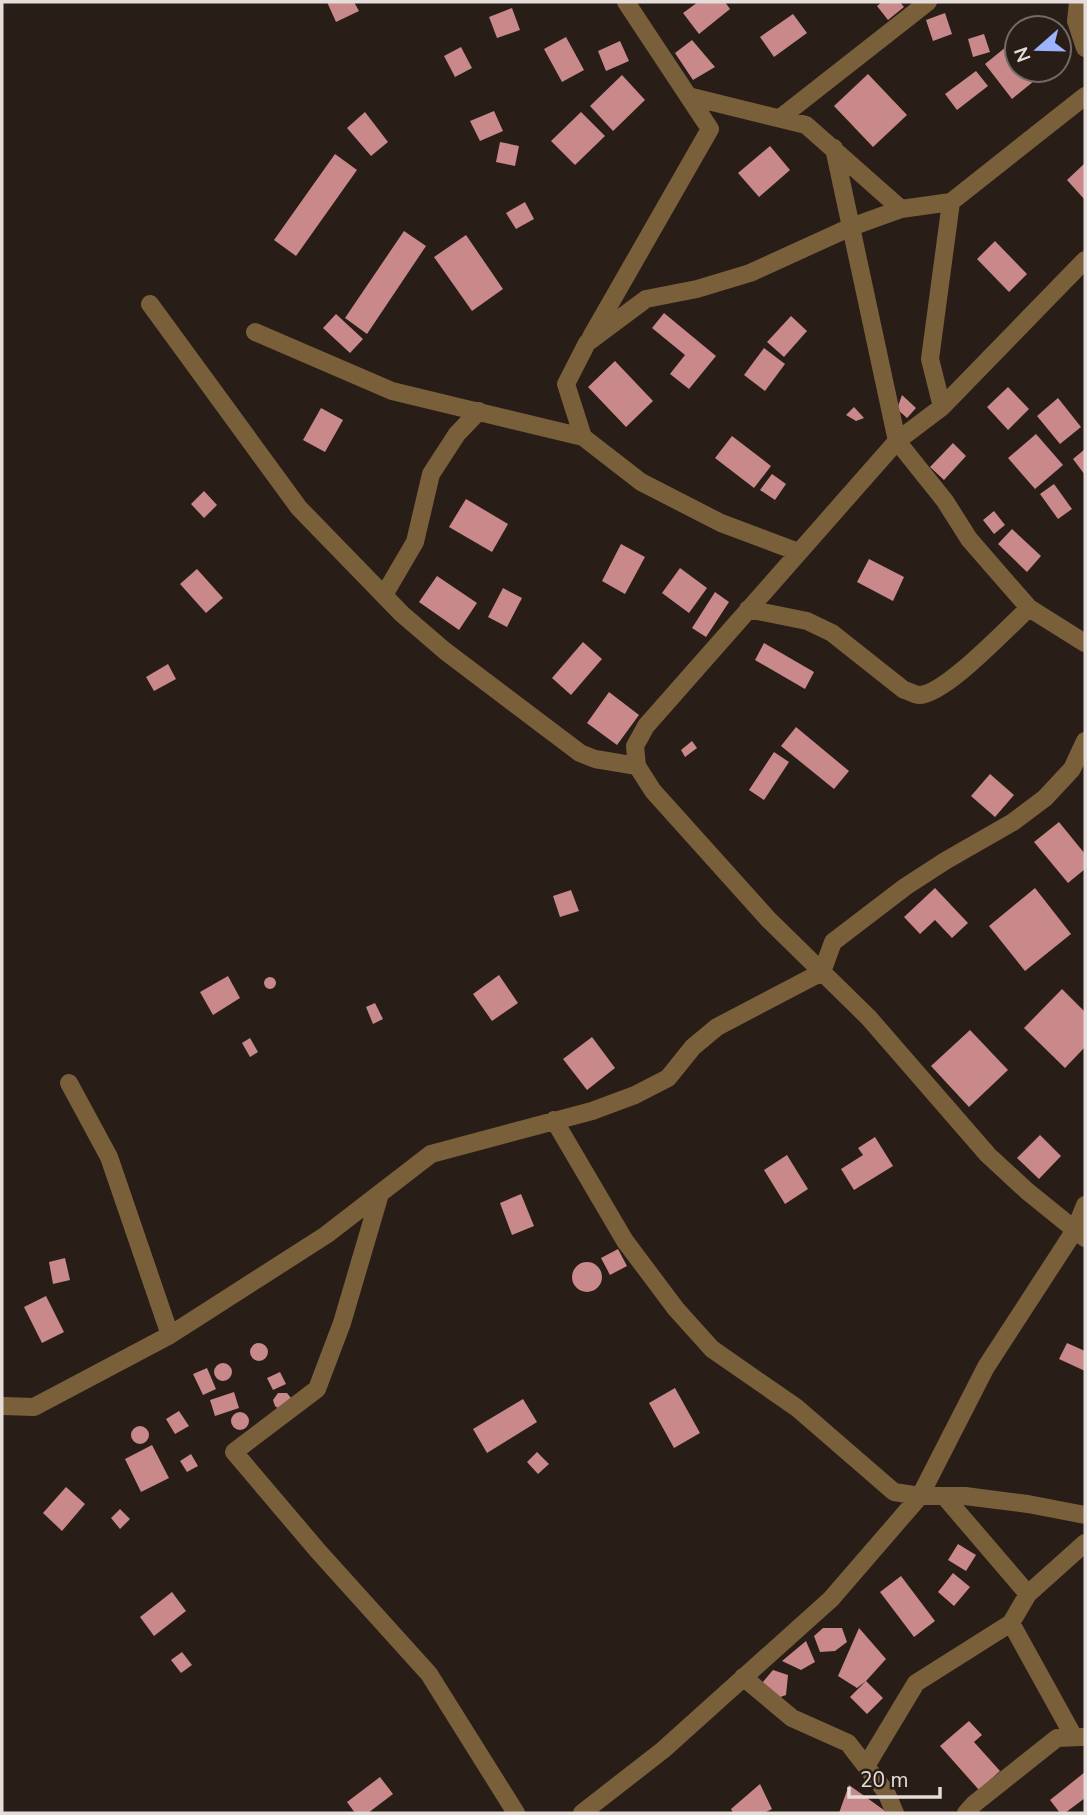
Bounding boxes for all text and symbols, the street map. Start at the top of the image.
north arrow [1003,14,1073,84]
text: N [1008,43,1038,66]
scale bar [849,1756,940,1800]
text: 20 m [860,1766,909,1794]

